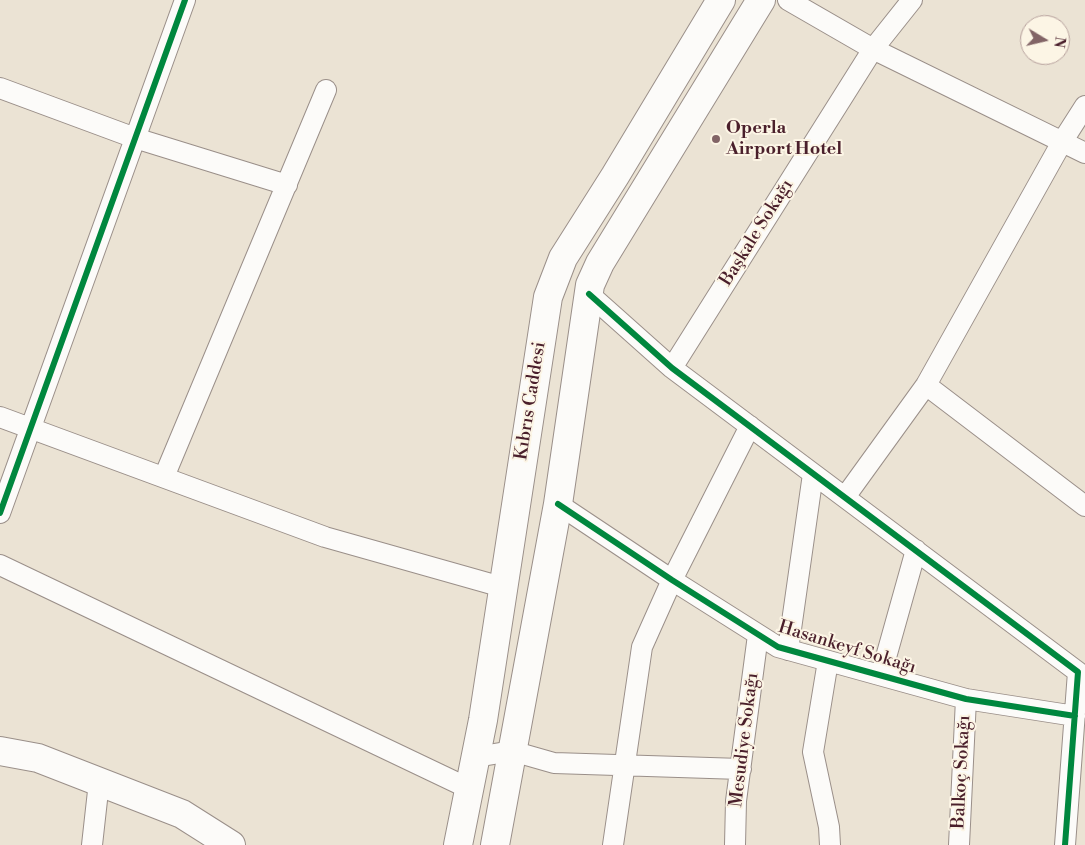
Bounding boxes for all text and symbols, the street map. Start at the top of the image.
north arrow [1020,15,1070,65]
text: N [1049,35,1069,49]
place label: Operla Airport Hotel [726,118,842,160]
marker: Operla Airport Hotel [710,133,722,145]
street label: Başkale Sokağı [716,176,798,290]
street label: Kıbrıs Caddesi [511,340,551,462]
street label: Hasankeyf Sokağı [775,617,919,679]
street label: Mesudiye Sokağı [726,672,764,808]
street label: Balkoç Sokağı [948,715,976,829]

